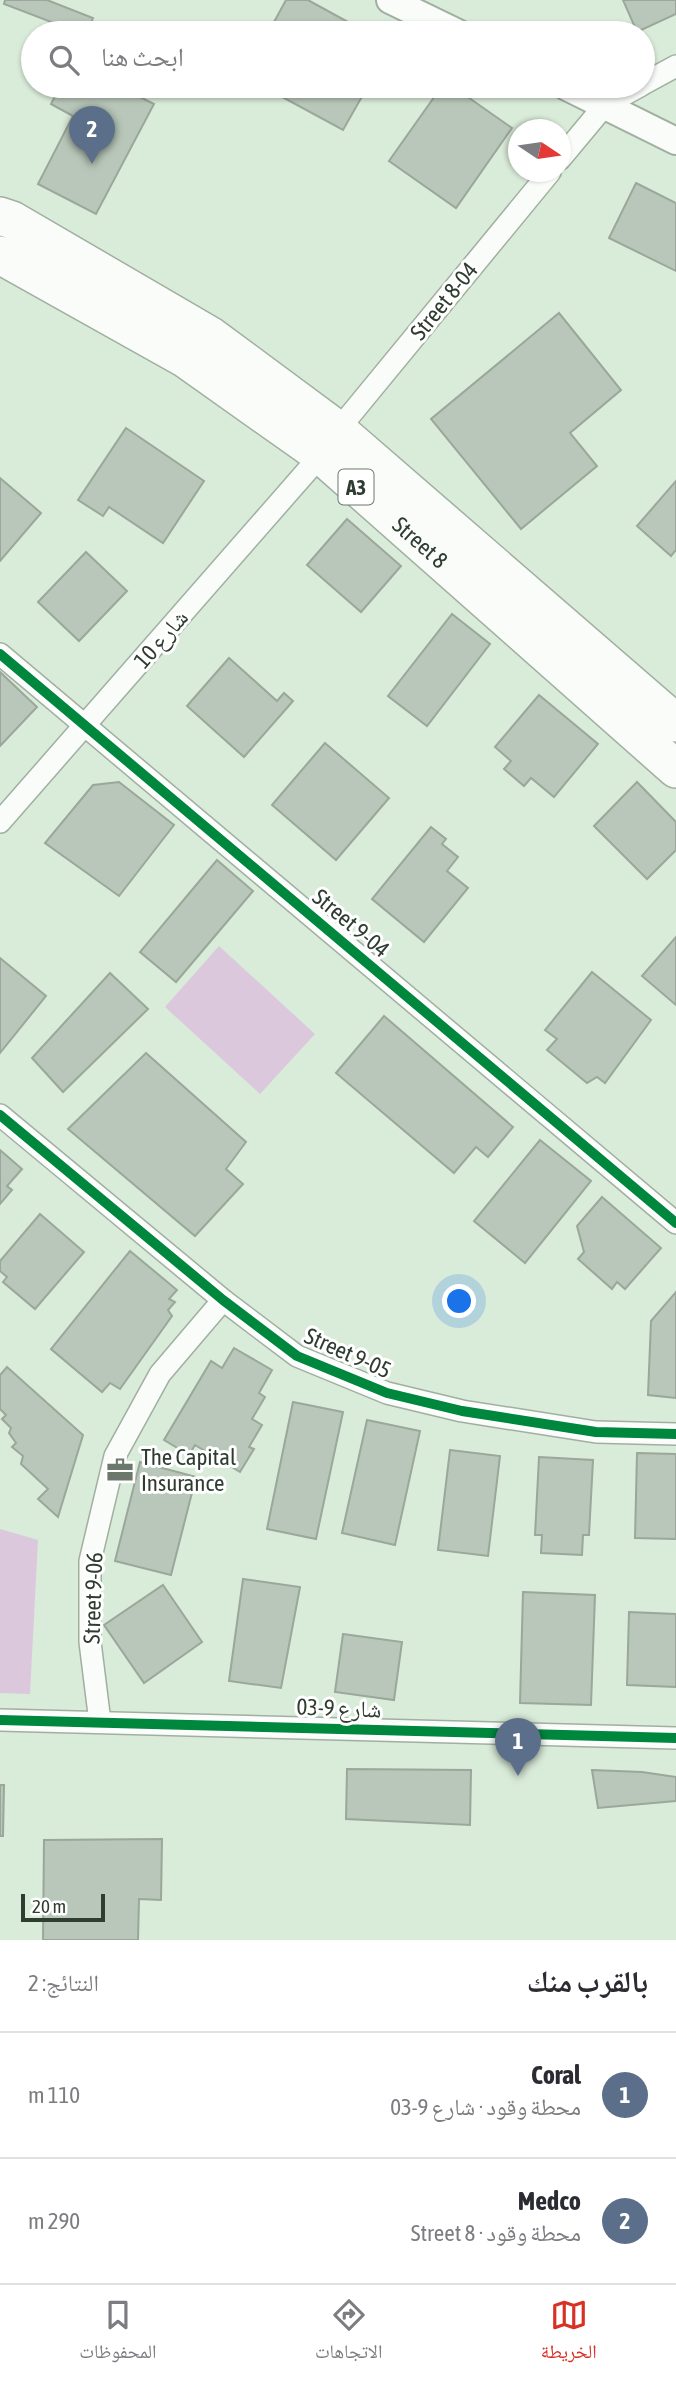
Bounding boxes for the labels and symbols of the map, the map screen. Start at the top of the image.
pin: 2 [69,106,115,164]
north arrow [508,119,571,182]
street label: Street 8-04 [405,257,483,345]
road number: A3 [338,470,374,504]
street label: Street 8 [387,512,453,574]
street label: شارع 10 [129,605,195,675]
street label: Street 9-04 [307,884,395,962]
your location [442,1284,476,1318]
street label: Street 9-05 [301,1322,395,1384]
place label: The Capital Insurance [141,1444,236,1496]
office icon: The Capital Insurance [105,1455,135,1485]
street label: Street 9-06 [78,1552,108,1644]
street label: شارع 9-03 [296,1694,382,1724]
pin: 1 [495,1718,541,1776]
scale bar [21,1891,105,1923]

